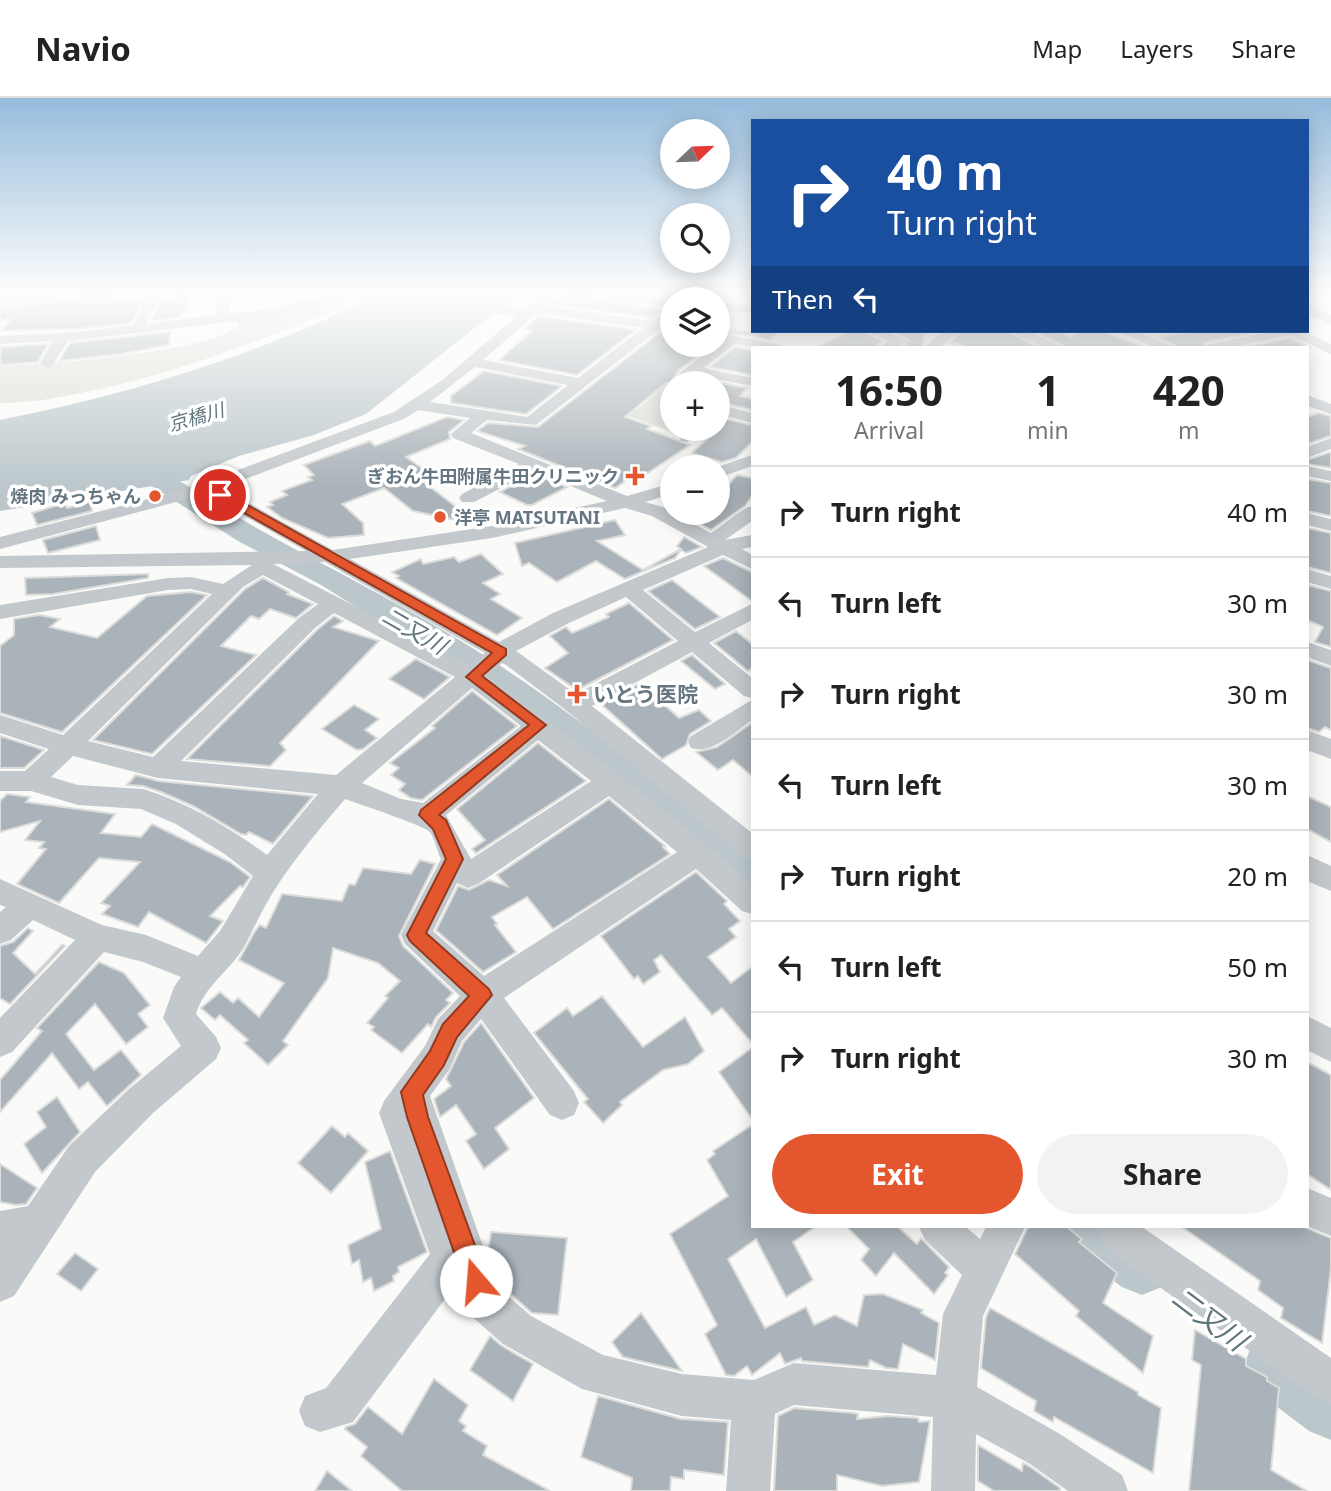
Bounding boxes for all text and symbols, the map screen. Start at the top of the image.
text: Navio [35,26,131,71]
text: Map [1032,32,1082,65]
text: Layers [1120,32,1194,65]
text: Share [1232,32,1296,65]
north arrow [660,119,730,189]
map controls [660,119,730,525]
text: 40 m [887,138,1004,204]
icon: right [772,147,863,238]
text: Turn right [887,201,1037,244]
button: search [660,203,730,273]
icon: left [847,280,885,318]
text: Then [772,281,833,317]
button: layers [660,287,730,357]
text: 16:50 [835,361,943,418]
text: 1 [1036,361,1060,418]
text: 420 [1153,361,1225,418]
button: + [660,371,730,441]
water label: 京橋川 [165,396,229,437]
text: Arrival [854,414,924,446]
text: min [1027,414,1069,446]
text: m [1178,414,1200,446]
button: − [660,455,730,525]
place label: ぎおん牛田附属牛田クリニック [367,464,619,488]
pin [190,465,250,525]
marker: ぎおん牛田附属牛田クリニック [625,466,645,486]
icon: arrive [201,476,239,514]
place label: 焼肉 みっちゃん [10,484,141,508]
marker: 焼肉 みっちゃん [147,488,163,504]
icon: right [772,493,810,531]
text: Turn right [831,494,961,530]
text: 40 m [1227,494,1288,530]
place label: 洋亭 MATSUTANI [454,505,600,529]
marker: 洋亭 MATSUTANI [432,509,448,525]
icon: left [772,584,810,622]
text: Turn left [831,585,942,621]
text: 30 m [1227,585,1288,621]
water label: 二又川 [377,599,455,663]
icon: right [772,675,810,713]
text: Turn right [831,676,961,712]
text: 30 m [1227,676,1288,712]
place label: いとう医院 [593,680,698,708]
marker: いとう医院 [567,684,587,704]
icon: left [772,766,810,804]
text: Turn left [831,767,942,803]
text: 30 m [1227,767,1288,803]
icon: right [772,857,810,895]
text: Turn right [831,858,961,894]
text: 20 m [1227,858,1288,894]
icon: left [772,948,810,986]
text: Turn left [831,949,942,985]
text: 50 m [1227,949,1288,985]
icon: right [772,1039,810,1077]
text: Turn right [831,1040,961,1076]
text: 30 m [1227,1040,1288,1076]
button: Exit [772,1134,1023,1214]
button: Share [1037,1134,1288,1214]
position arrow [439,1244,513,1318]
water label: 二又川 [1165,1278,1257,1360]

